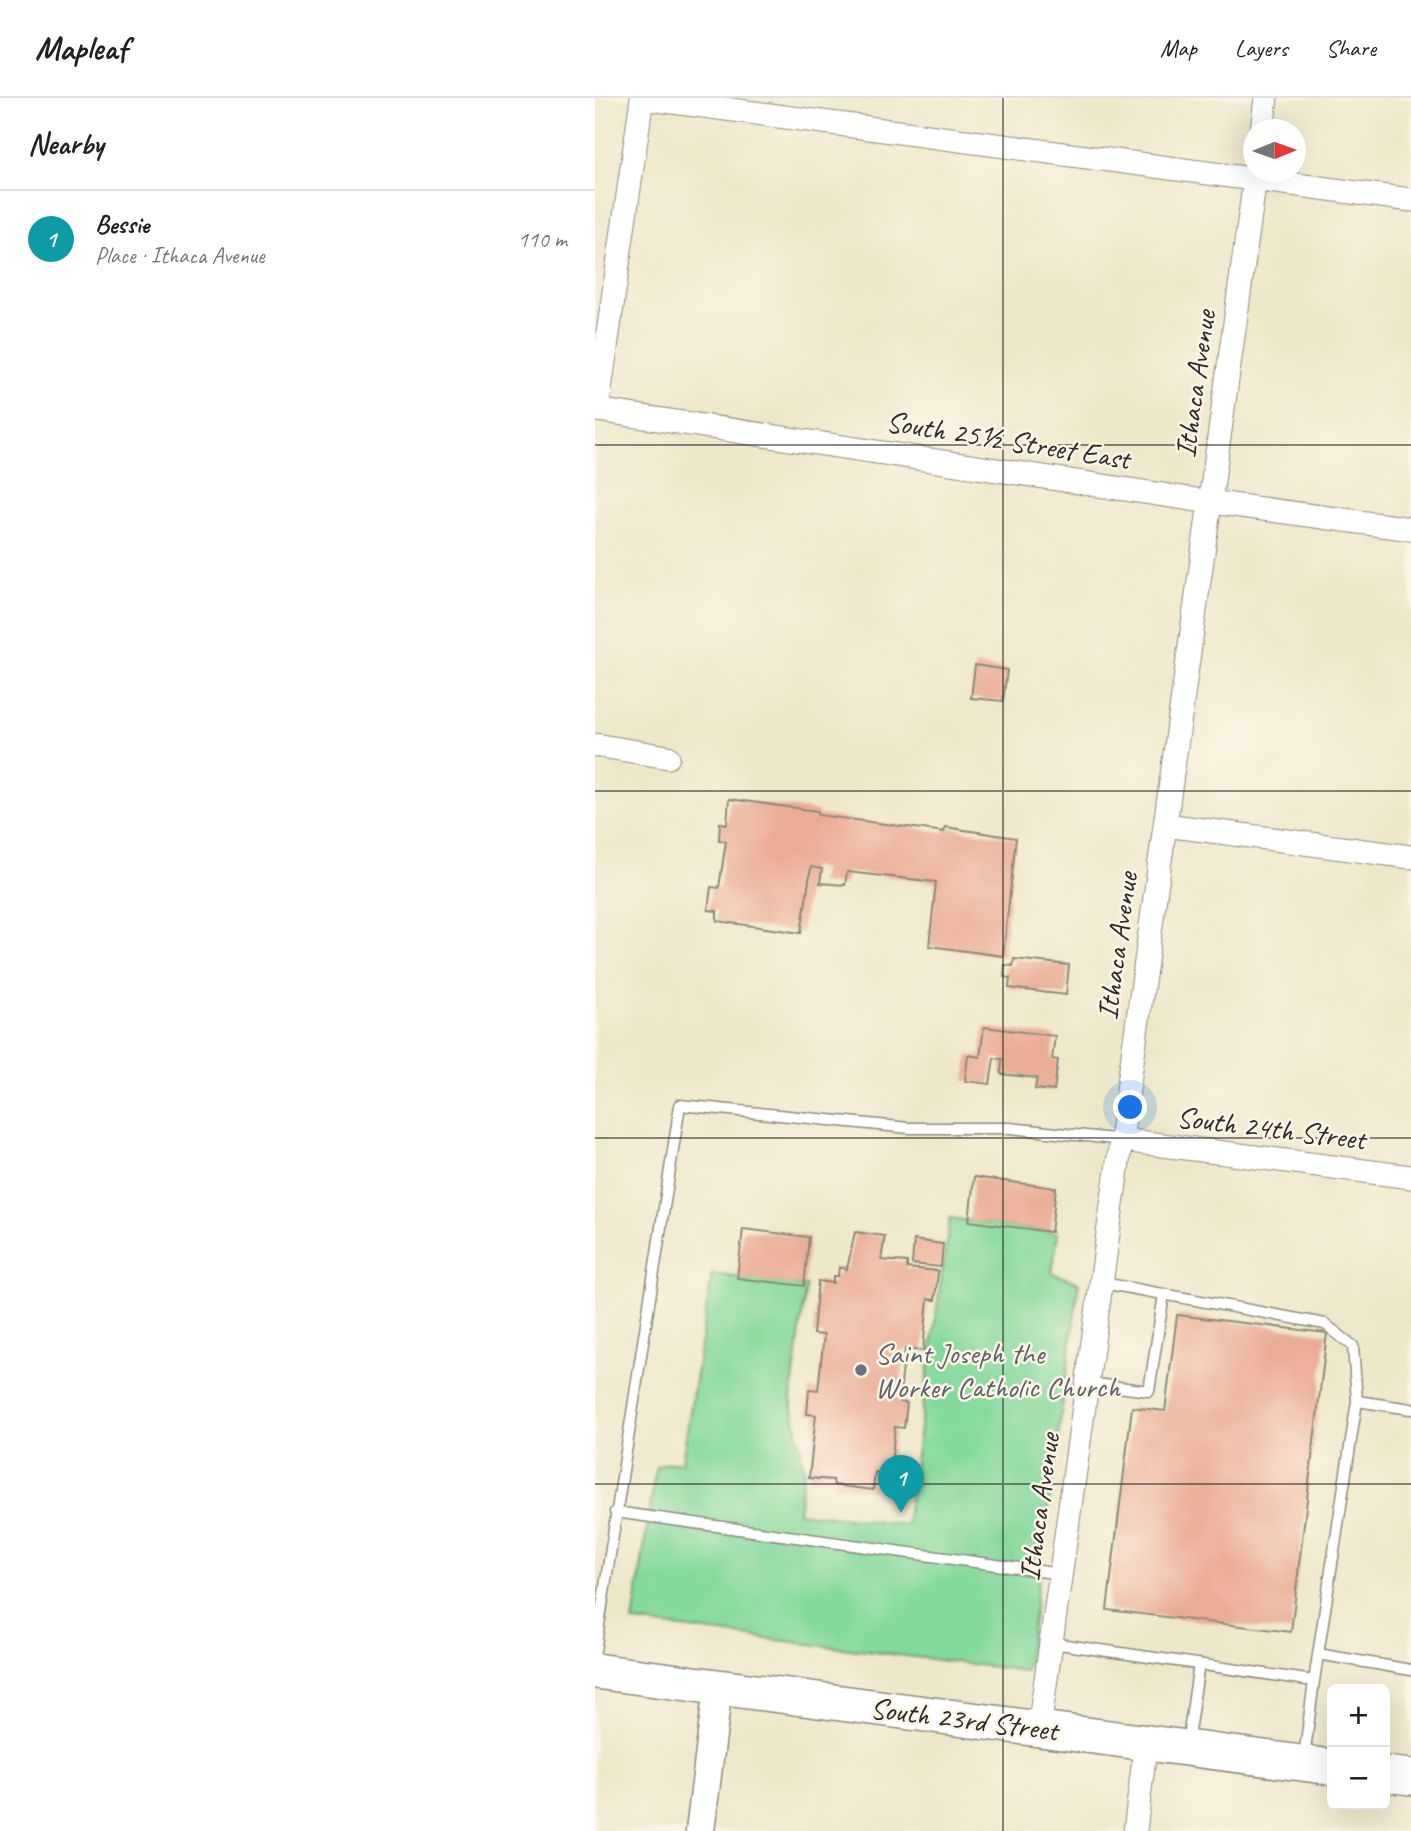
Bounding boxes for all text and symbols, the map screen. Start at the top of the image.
text: Mapleaf [35,27,127,69]
text: Map [1160,33,1197,63]
text: Layers [1235,33,1288,63]
text: Share [1326,33,1376,63]
north arrow [1243,119,1306,182]
text: Nearby [28,125,104,163]
text: Bessie [95,208,149,241]
text: 1 [46,225,56,254]
text: 110 m [518,225,567,254]
text: Place · Ithaca Avenue [95,241,265,270]
street label: Ithaca Avenue [1166,306,1224,460]
street label: South 25½ Street East [884,402,1135,478]
street label: Ithaca Avenue [1088,868,1146,1022]
your location [1113,1090,1147,1124]
street label: South 24th Street [1175,1098,1370,1159]
place label: Saint Joseph the Worker Catholic Church [875,1334,1121,1406]
marker: Saint Joseph the Worker Catholic Church [853,1362,869,1378]
street label: Ithaca Avenue [1010,1429,1068,1583]
pin: 1 [878,1455,924,1513]
map controls [1327,1684,1390,1810]
button: + [1327,1684,1390,1747]
street label: South 23rd Street [868,1689,1063,1750]
button: − [1327,1747,1390,1810]

